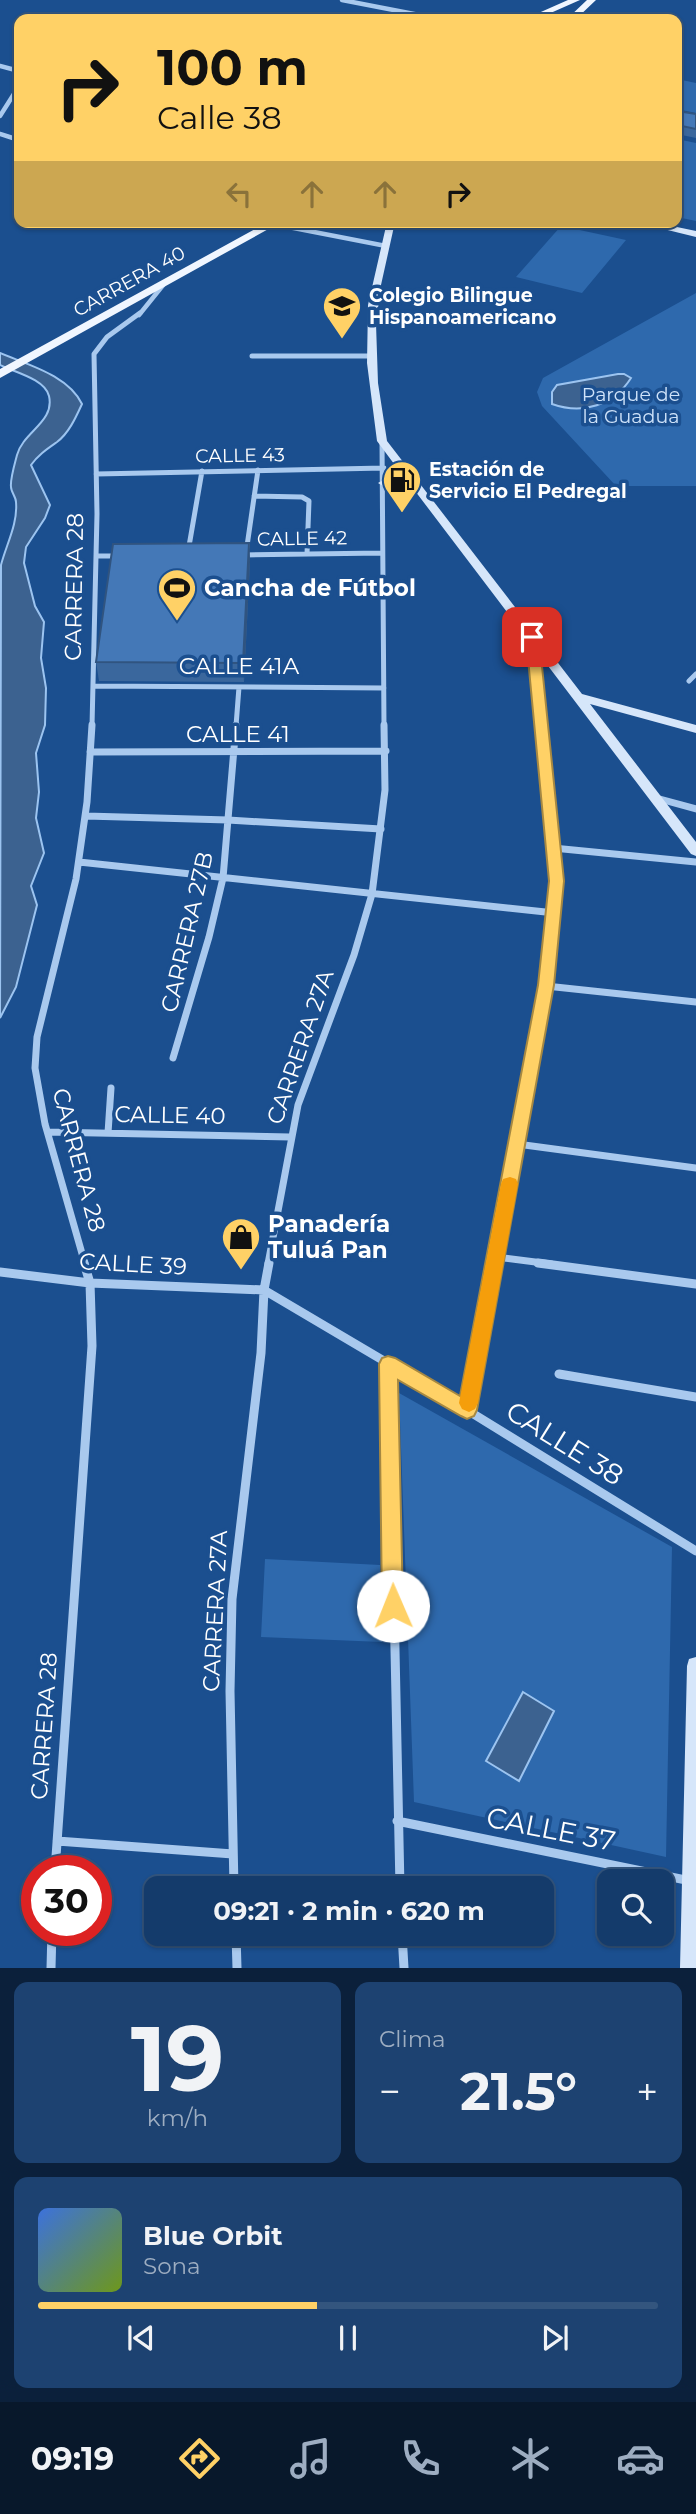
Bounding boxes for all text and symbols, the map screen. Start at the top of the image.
text: 100 m [157,38,308,97]
icon: right [42,42,133,133]
text: Calle 38 [157,98,282,137]
icon: left [220,175,258,213]
icon: ahead [293,175,331,213]
icon: ahead [366,175,404,213]
icon: right [439,175,477,213]
street label: CARRERA 40 [69,241,189,322]
place label: Colegio Bilingue Hispanoamericano [369,284,556,329]
school or university icon: Colegio Bilingue Hispanoamericano [321,285,363,340]
park label: Parque de la Guadua [582,383,680,428]
street label: CALLE 43 [195,443,285,468]
place label: Estación de Servicio El Pedregal [429,458,627,503]
fuel station icon: Estación de Servicio El Pedregal [381,459,423,514]
street label: CARRERA 28 [59,513,89,661]
street label: CALLE 42 [257,526,347,551]
sports icon: Cancha de Fútbol [156,567,198,622]
place label: Cancha de Fútbol [204,574,416,602]
pin [502,607,562,667]
icon: arrive [513,618,551,656]
street label: CALLE 41A [179,652,300,680]
street label: CALLE 41 [186,720,290,748]
street label: CARRERA 27B [155,849,219,1015]
street label: CARRERA 27A [260,966,340,1128]
street label: CARRERA 28 [46,1085,112,1235]
street label: CALLE 40 [114,1100,226,1130]
place label: Panadería Tuluá Pan [268,1210,390,1264]
shop icon: Panadería Tuluá Pan [220,1216,262,1271]
street label: CALLE 39 [78,1247,188,1281]
street label: CALLE 38 [500,1394,630,1492]
street label: CARRERA 27A [197,1529,233,1692]
position arrow [356,1569,430,1643]
street label: CARRERA 28 [25,1651,63,1801]
street label: CALLE 37 [484,1800,618,1858]
speed limit sign: 30 [21,1855,112,1946]
map controls [597,1869,674,1946]
button: search [597,1869,674,1946]
text: 09:21 · 2 min · 620 m [213,1895,485,1927]
text: 19 [131,2003,224,2114]
text: Clima [379,2025,446,2053]
text: 21.5° [460,2060,577,2123]
text: − [379,2068,401,2115]
text: + [636,2068,658,2115]
text: km/h [147,2104,208,2132]
text: Blue Orbit [143,2220,282,2252]
text: Sona [143,2252,201,2280]
icon: previous [122,2319,160,2357]
icon: pause [329,2319,367,2357]
icon: next [536,2319,574,2357]
icon: directions [175,2434,224,2483]
icon: music [286,2434,335,2483]
icon: phone [396,2434,445,2483]
icon: climate [506,2434,555,2483]
icon: car [616,2434,665,2483]
text: 09:19 [31,2439,114,2478]

